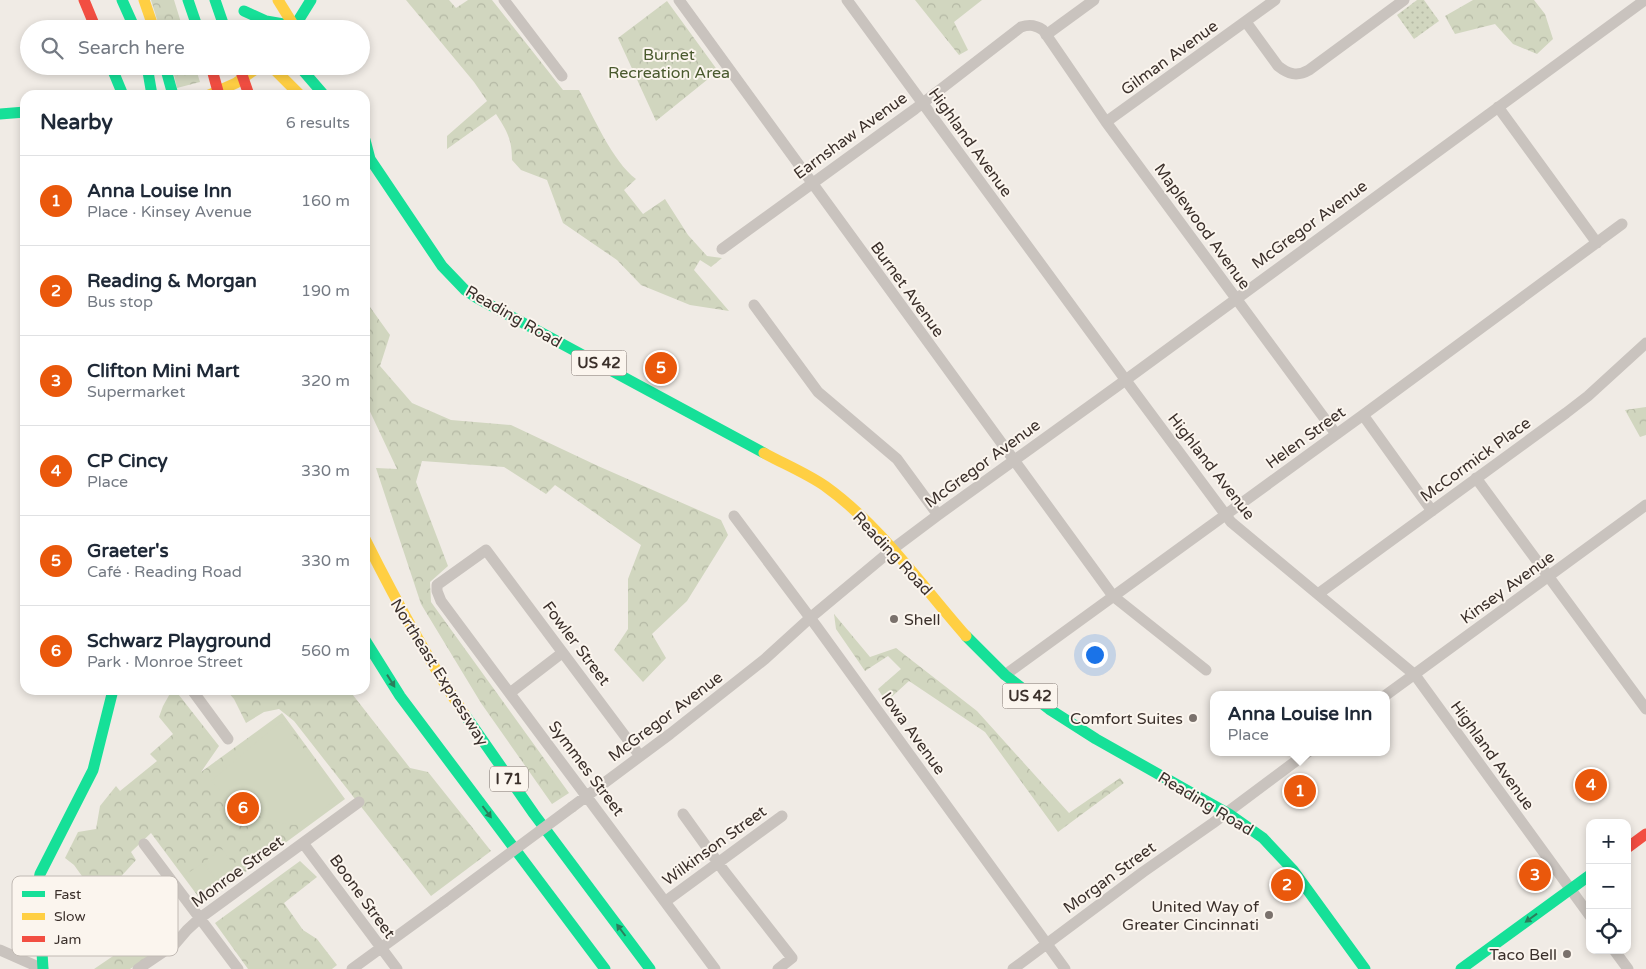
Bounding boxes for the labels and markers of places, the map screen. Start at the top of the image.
pin: 5 [645,349,677,387]
place label: Shell [904,610,941,630]
marker: Shell [888,613,900,625]
place label: Comfort Suites [1070,709,1183,729]
marker: Comfort Suites [1187,712,1199,724]
pin: 4 [1575,766,1607,804]
pin: 1 [1284,772,1316,810]
pin: 6 [227,789,259,827]
pin: 3 [1519,856,1551,894]
pin: 2 [1271,866,1303,904]
place label: United Way of Greater Cincinnati [1122,897,1260,935]
marker: United Way of Greater Cincinnati [1263,909,1275,921]
place label: Taco Bell [1489,945,1557,965]
marker: Taco Bell [1561,948,1573,960]

